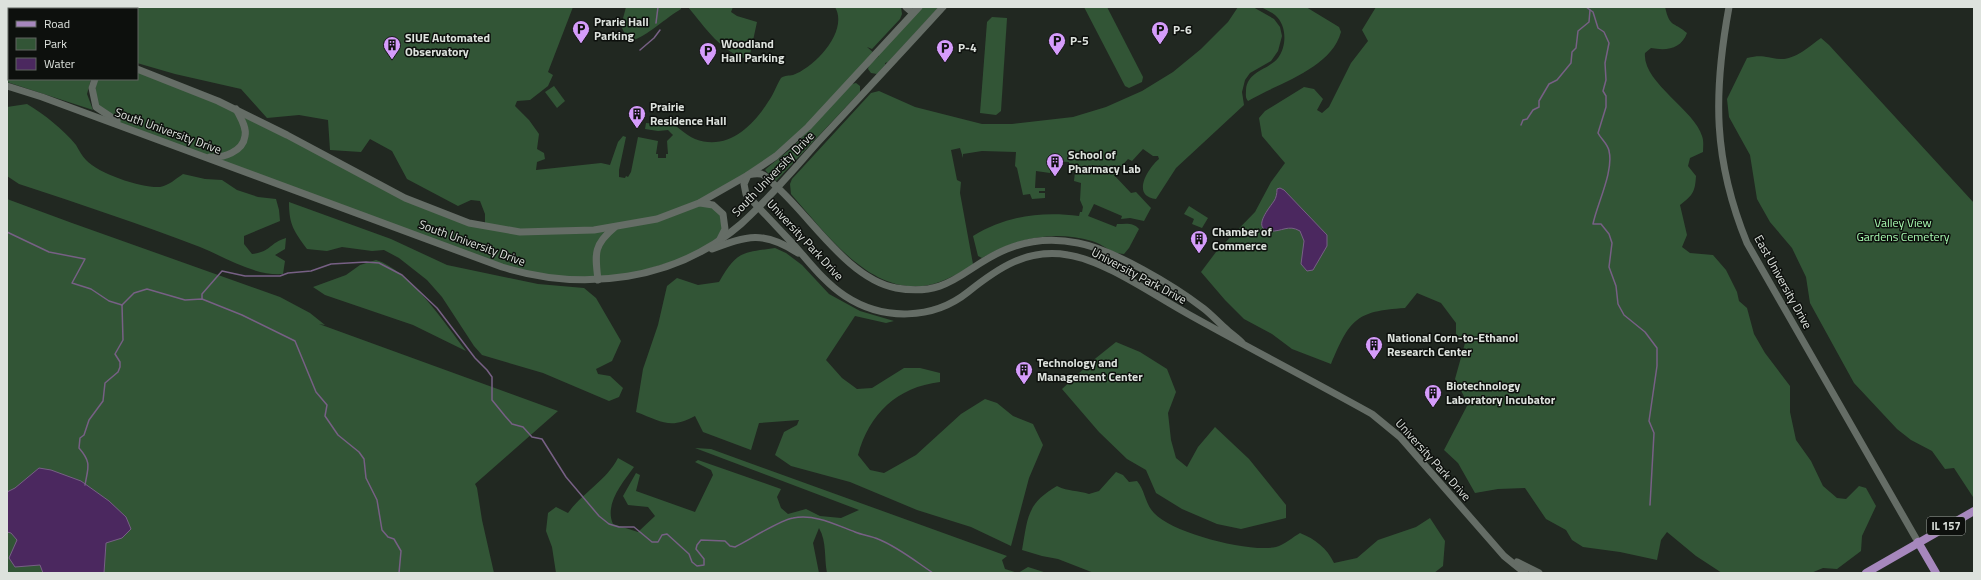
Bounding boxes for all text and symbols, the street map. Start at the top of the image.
legend [8,8,138,80]
place label: Prarie Hall Parking [594,12,649,45]
text: Road [44,14,70,33]
parking icon: Prarie Hall Parking [571,19,591,44]
parking icon: P-6 [1150,20,1170,45]
place label: P-6 [1173,20,1192,39]
place label: SIUE Automated Observatory [405,28,490,61]
parking icon: P-5 [1047,31,1067,56]
place label: P-5 [1070,31,1089,50]
text: Park [44,34,67,53]
place label: Woodland Hall Parking [721,34,785,67]
building icon: SIUE Automated Observatory [382,35,402,60]
parking icon: P-4 [935,38,955,63]
place label: P-4 [958,38,977,57]
parking icon: Woodland Hall Parking [698,41,718,66]
text: Water [44,54,75,73]
place label: Prairie Residence Hall [650,97,726,130]
street label: South University Drive [112,102,224,159]
building icon: Prairie Residence Hall [627,104,647,129]
street label: South University Drive [727,127,818,221]
place label: School of Pharmacy Lab [1068,145,1141,178]
building icon: School of Pharmacy Lab [1045,152,1065,177]
street label: University Park Drive [762,195,848,285]
park label: Valley View Gardens Cemetery [1856,213,1950,246]
street label: South University Drive [416,214,528,271]
place label: Chamber of Commerce [1212,222,1272,255]
building icon: Chamber of Commerce [1189,229,1209,254]
street label: East University Drive [1750,231,1817,332]
street label: University Park Drive [1088,242,1190,309]
place label: National Corn-to-Ethanol Research Center [1387,328,1518,361]
building icon: National Corn-to-Ethanol Research Center [1364,335,1384,360]
place label: Technology and Management Center [1037,353,1143,386]
building icon: Technology and Management Center [1014,360,1034,385]
place label: Biotechnology Laboratory Incubator [1446,376,1556,409]
building icon: Biotechnology Laboratory Incubator [1423,383,1443,408]
street label: University Park Drive [1391,414,1476,505]
road number: IL 157 [1927,517,1965,535]

